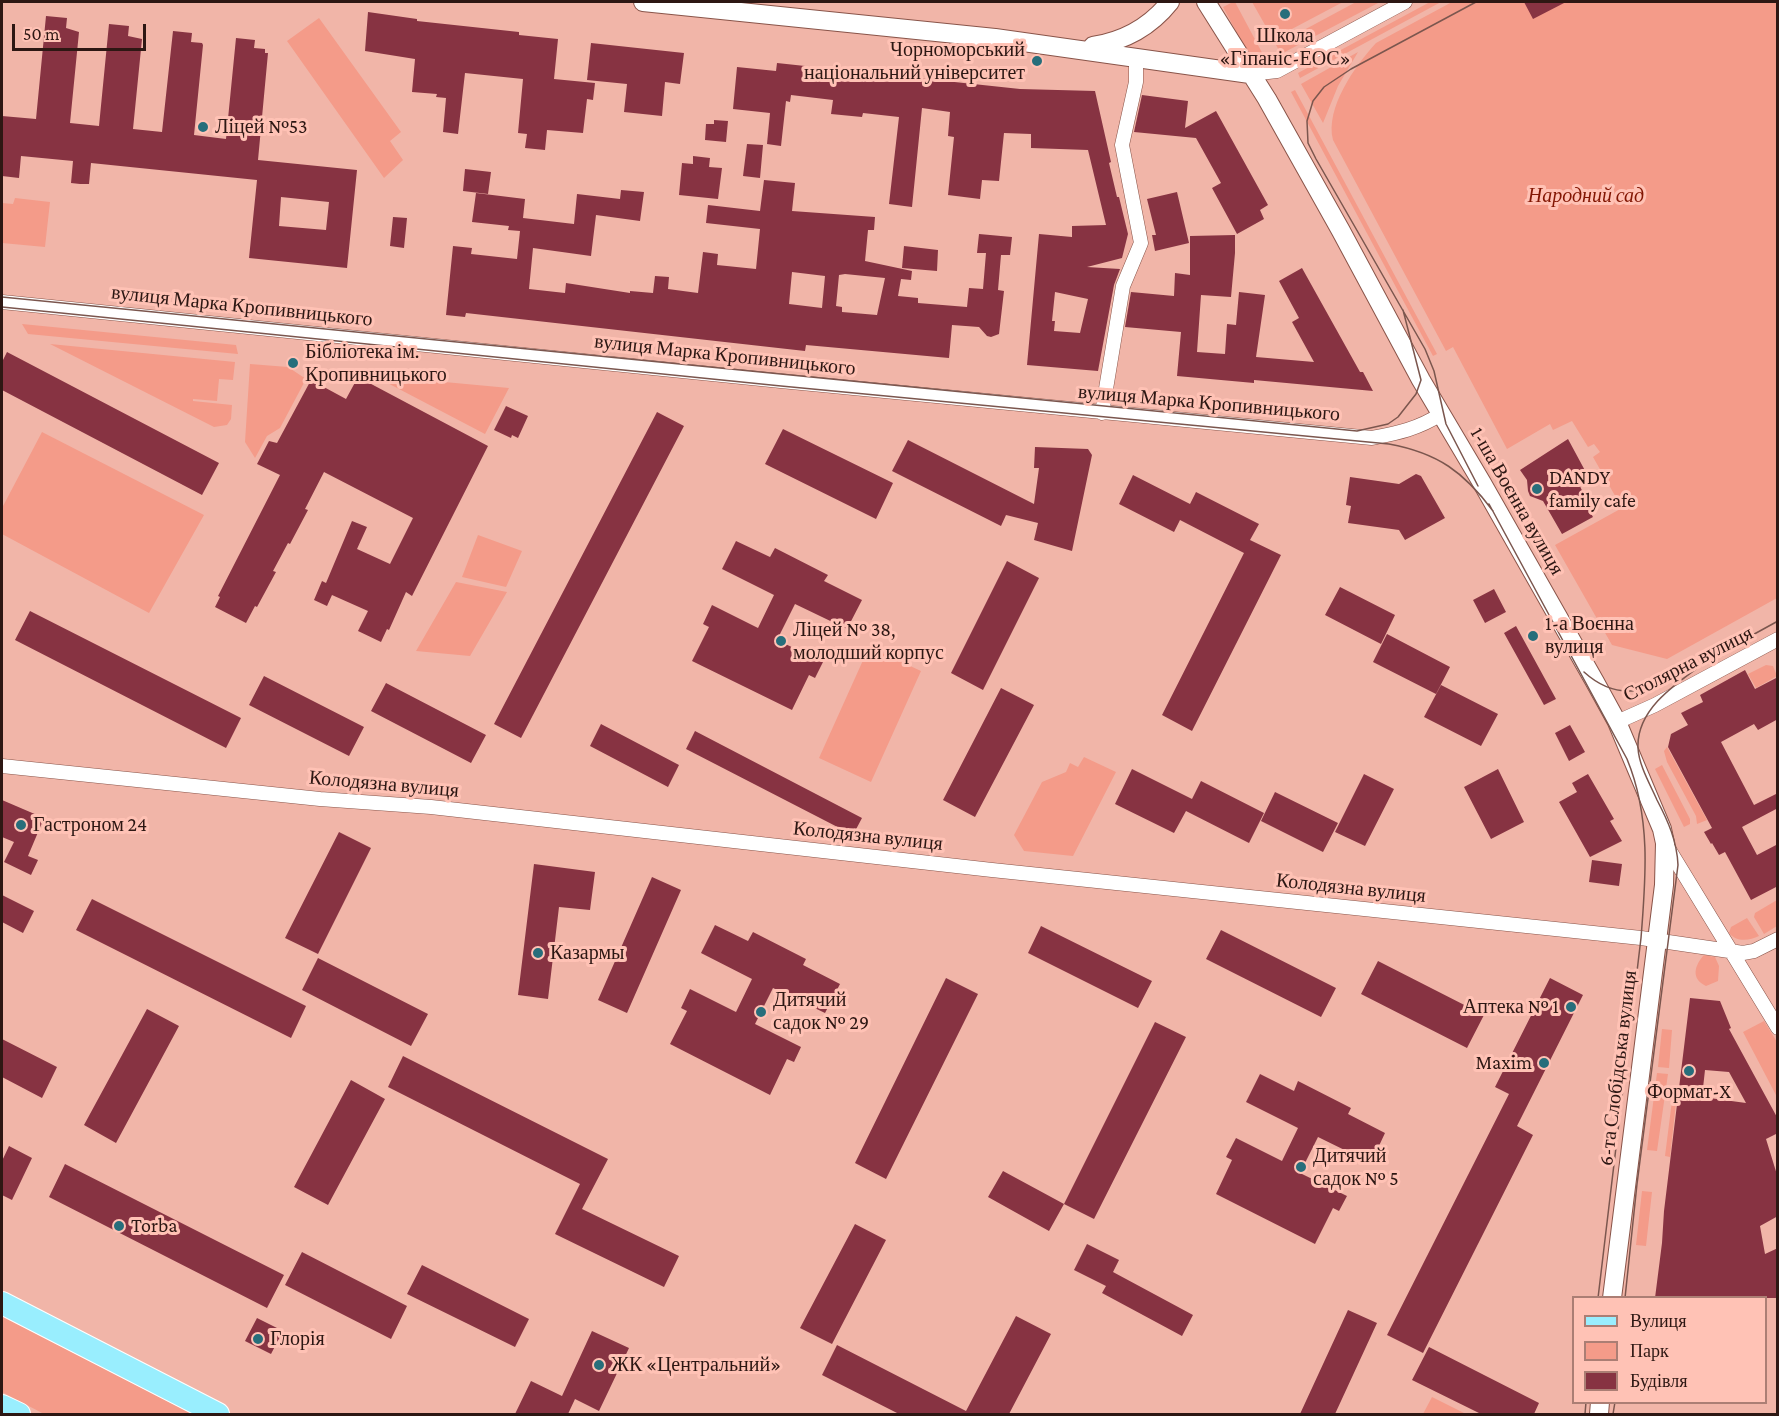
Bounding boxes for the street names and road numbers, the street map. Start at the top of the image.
street label: вулиця Марка Кропивницького [110,280,374,332]
street label: вулиця Марка Кропивницького [593,329,857,381]
street label: вулиця Марка Кропивницького [1077,380,1341,426]
street label: 1-ша Воєнна вулиця [1465,423,1569,579]
street label: Столярна вулиця [1619,621,1757,707]
street label: Колодязна вулиця [308,765,460,803]
street label: Колодязна вулиця [792,816,944,856]
street label: Колодязна вулиця [1275,868,1427,908]
street label: 6-та Слобідська вулиця [1594,969,1642,1167]

